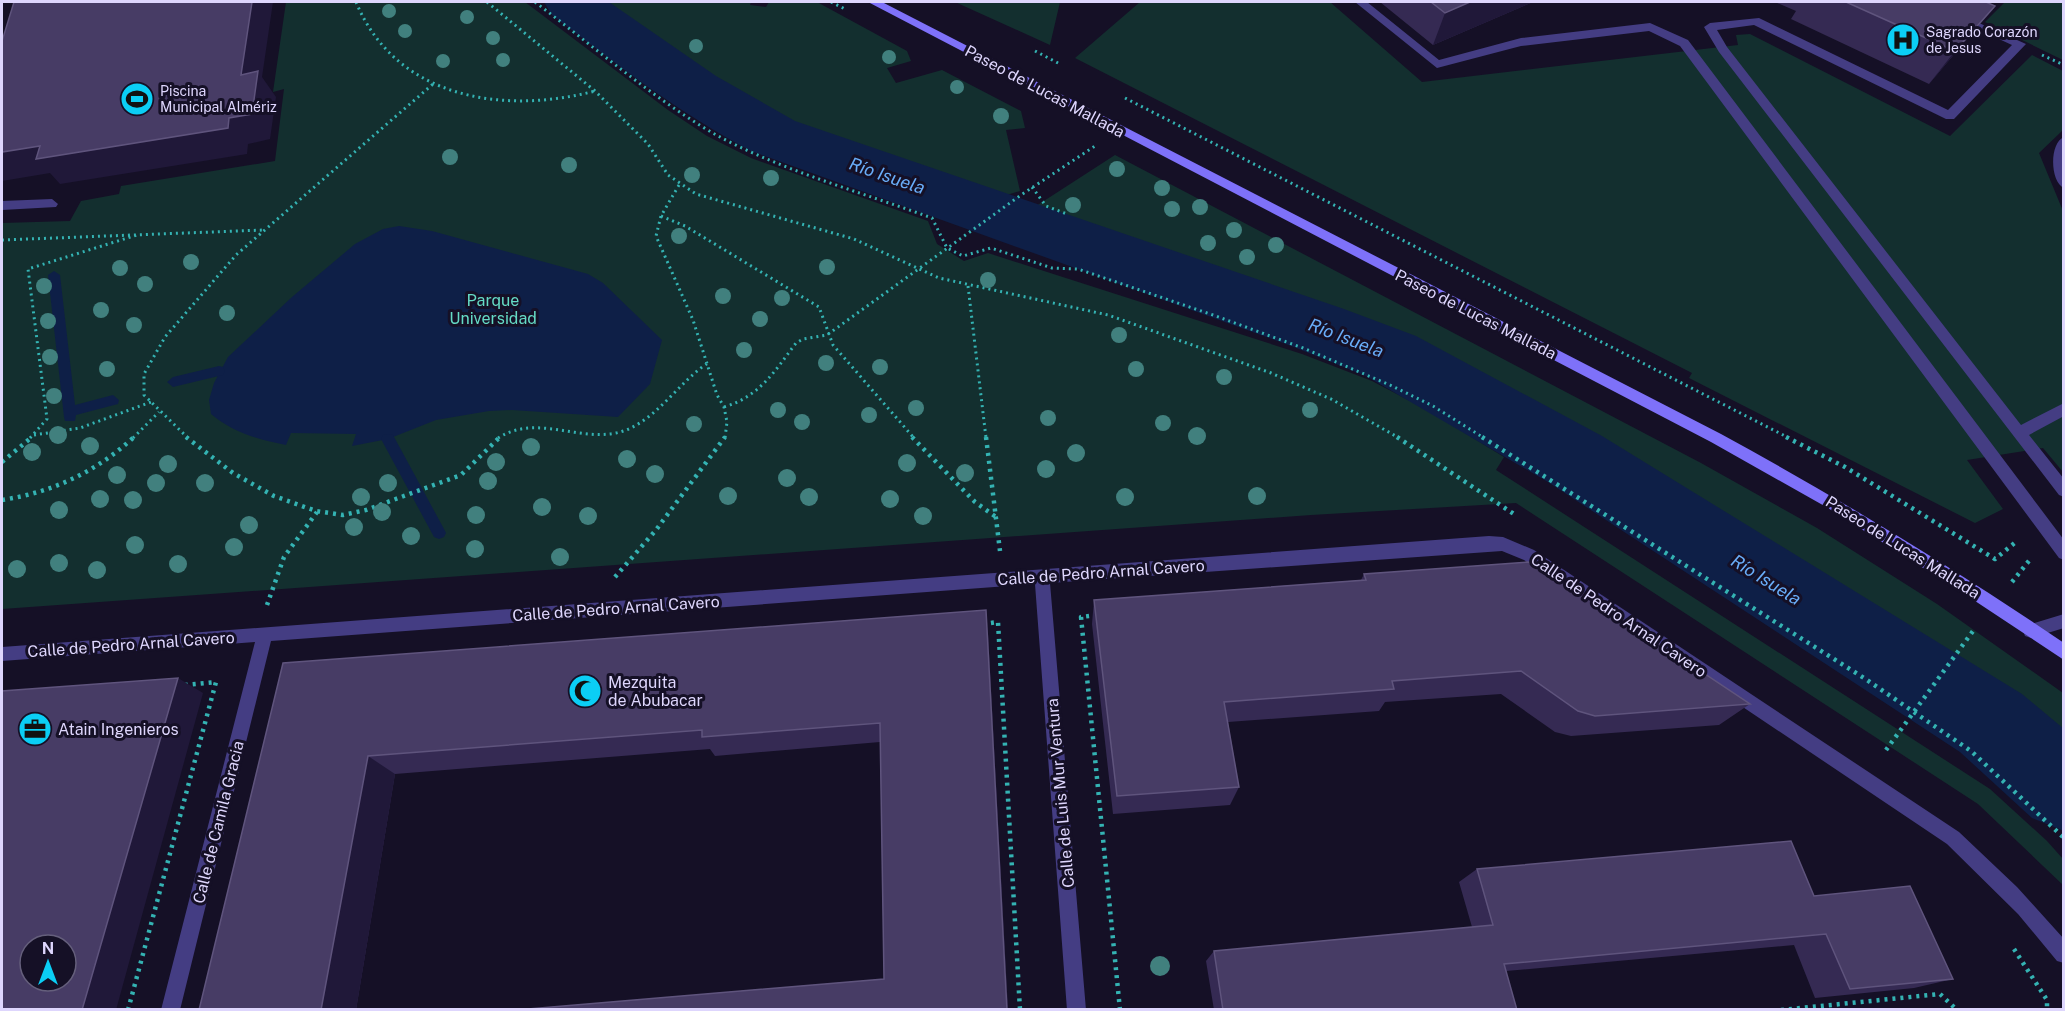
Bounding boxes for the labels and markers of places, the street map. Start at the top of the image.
hospital icon: Sagrado Corazón de Jesus [1885,22,1921,58]
place label: Sagrado Corazón de Jesus [1926,24,2037,56]
sports icon: Piscina Municipal Almériz [119,81,155,117]
place label: Piscina Municipal Almériz [160,83,277,115]
mosque icon: Mezquita de Abubacar [567,673,603,709]
place label: Mezquita de Abubacar [608,673,703,710]
office icon: Atain Ingenieros [17,711,53,747]
place label: Atain Ingenieros [58,720,179,739]

